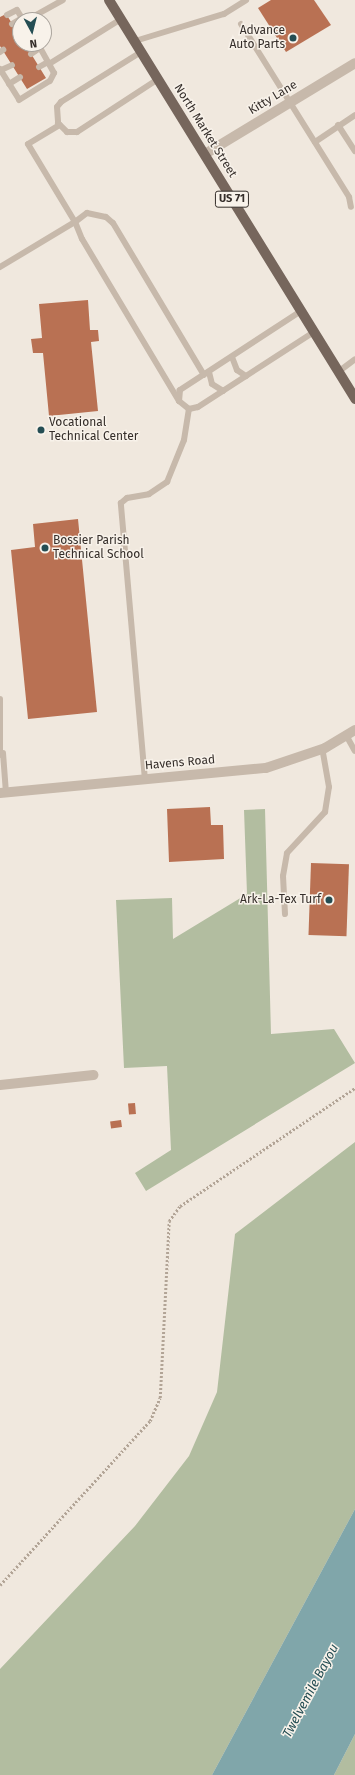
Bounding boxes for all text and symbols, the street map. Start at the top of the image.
north arrow [12,12,52,52]
place label: Advance Auto Parts [229,24,285,52]
marker: Advance Auto Parts [288,33,298,43]
text: N [29,37,38,50]
street label: Kitty Lane [246,78,300,118]
street label: North Market Street [170,82,240,180]
road number: US 71 [214,190,250,208]
place label: Vocational Technical Center [49,416,138,444]
marker: Vocational Technical Center [36,425,46,435]
place label: Bossier Parish Technical School [53,534,144,562]
marker: Bossier Parish Technical School [40,543,50,553]
street label: Havens Road [144,753,216,773]
place label: Ark-La-Tex Turf [240,893,321,907]
marker: Ark-La-Tex Turf [324,895,334,905]
water label: Twelvemile Bayou [280,1642,342,1740]

